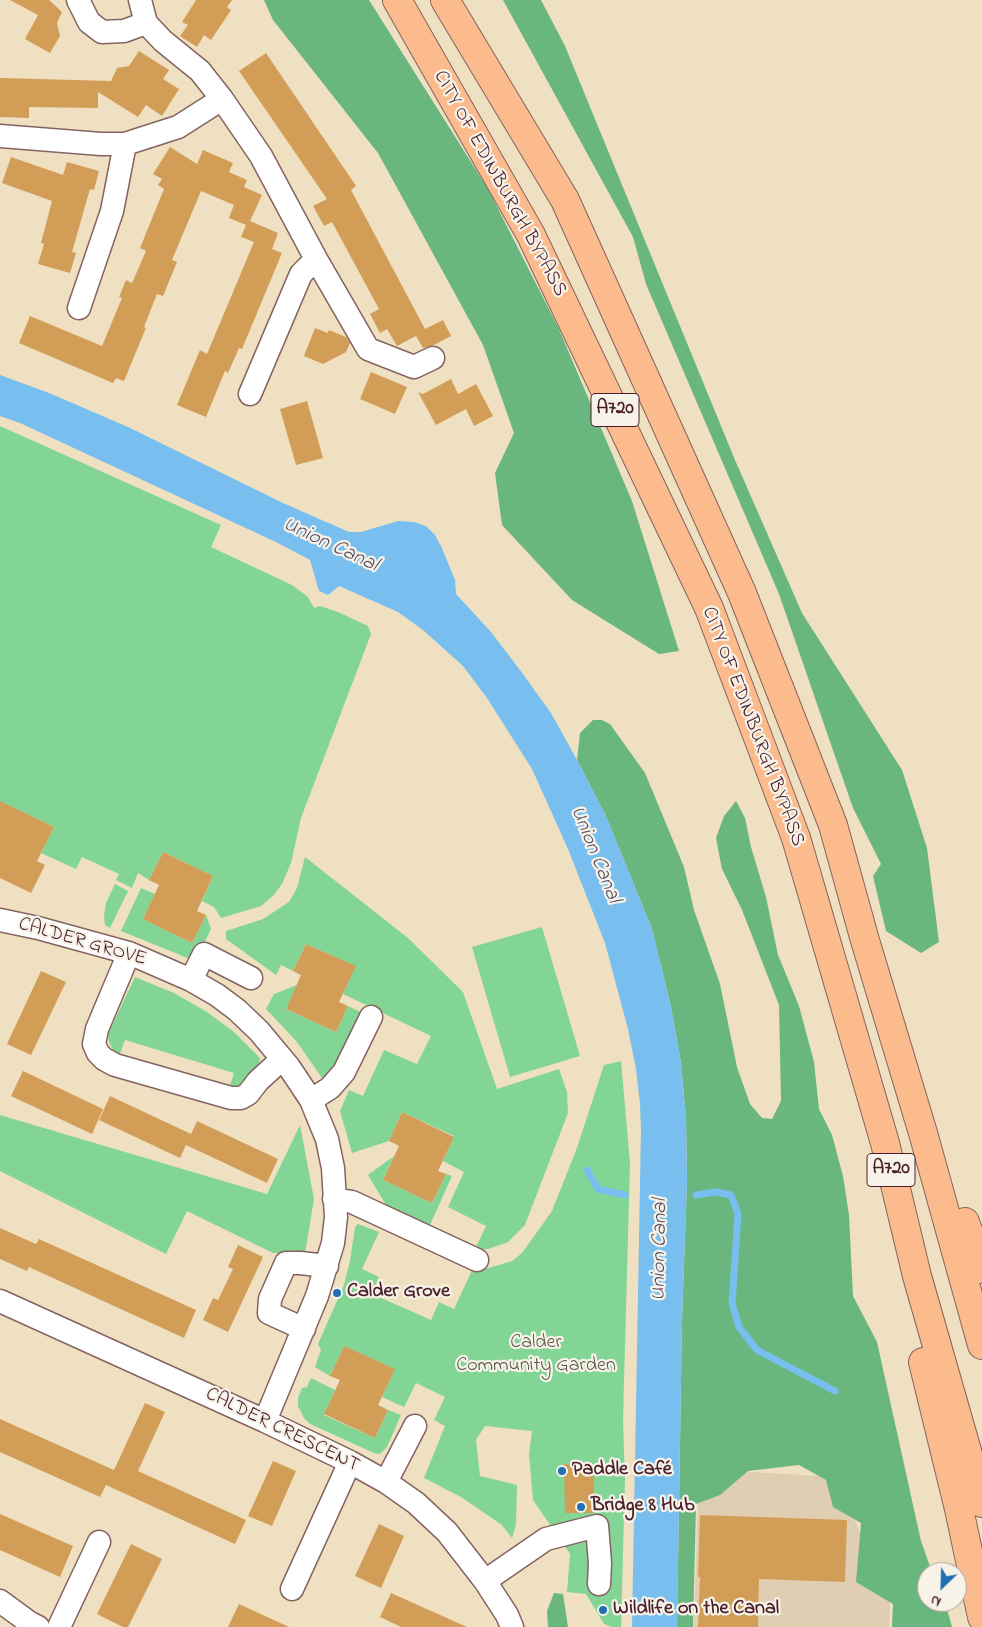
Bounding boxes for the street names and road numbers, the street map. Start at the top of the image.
street label: CITY OF EDINBURGH BYPASS [427,67,571,301]
road number: A720 [591,394,639,426]
street label: CITY OF EDINBURGH BYPASS [695,604,809,850]
street label: CALDER GROVE [15,913,149,973]
road number: A720 [867,1154,915,1186]
street label: CALDER CRESCENT [201,1383,363,1479]

